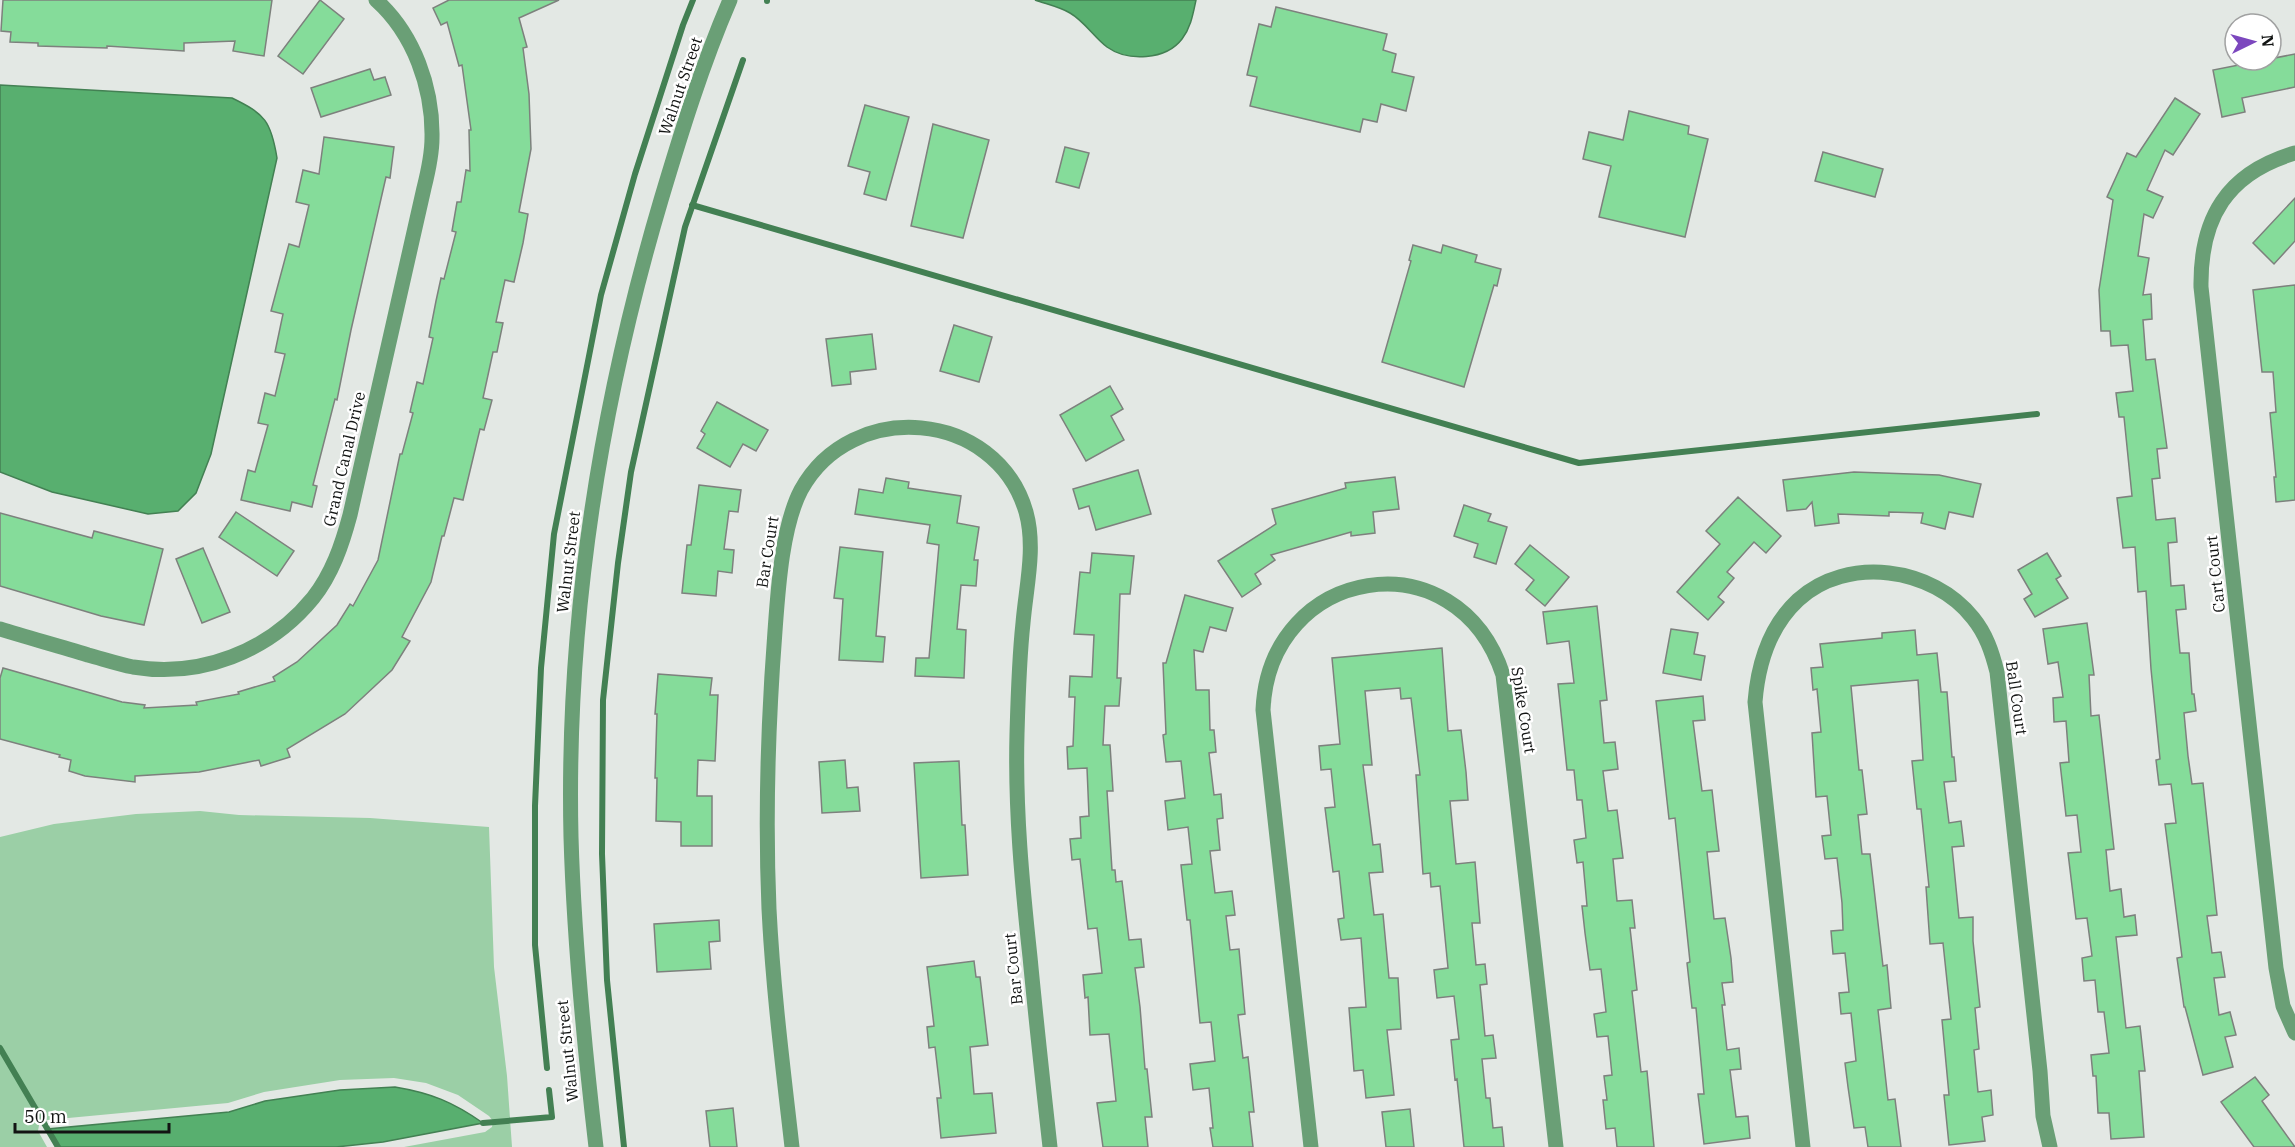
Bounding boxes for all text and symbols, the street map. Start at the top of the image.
north arrow [2223,12,2283,72]
street label: Walnut Street [654,34,706,138]
text: N [2257,34,2278,48]
street label: Grand Canal Drive [319,390,369,528]
street label: Walnut Street [552,510,584,614]
street label: Bar Court [751,514,783,589]
street label: Cart Court [2201,534,2229,614]
street label: Ball Court [2002,660,2032,737]
street label: Spike Court [1507,665,1541,755]
street label: Bar Court [999,932,1027,1006]
street label: Walnut Street [552,999,582,1103]
scale bar [15,1096,170,1134]
text: 50 m [24,1105,67,1128]

